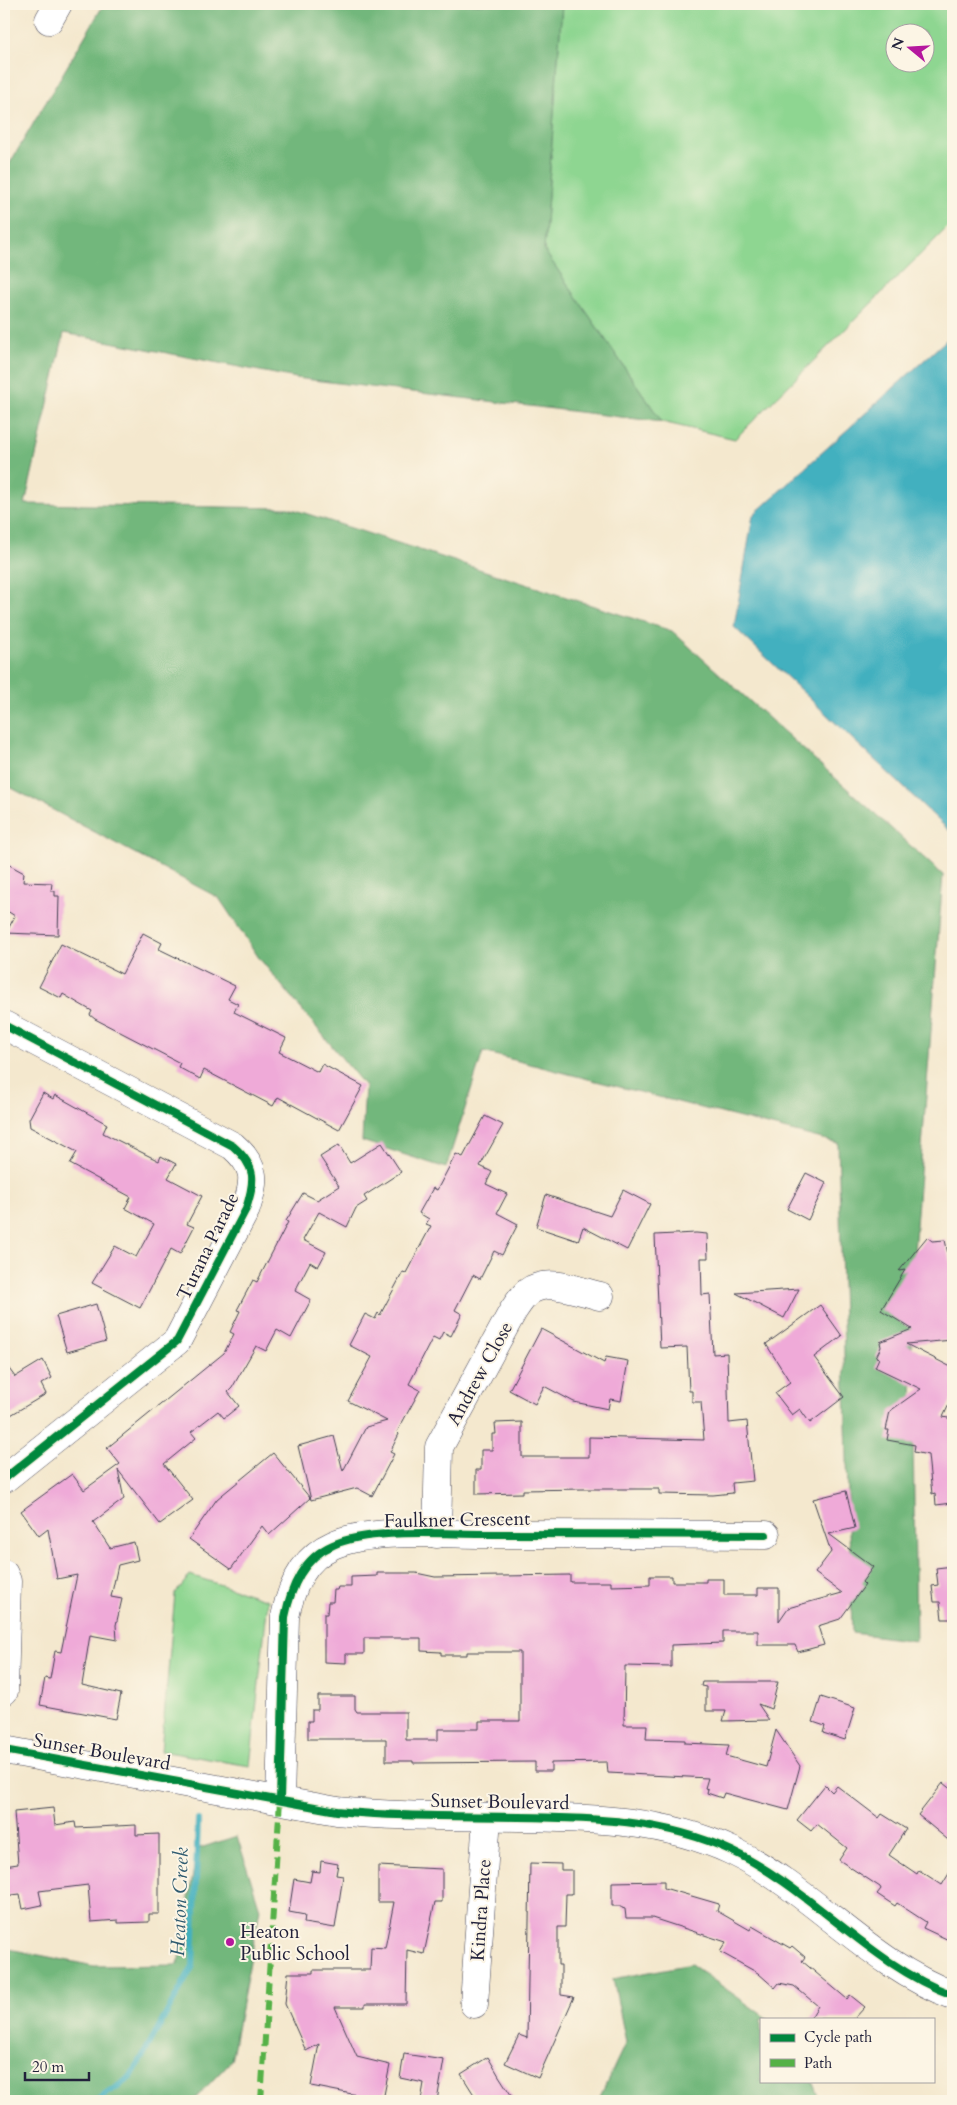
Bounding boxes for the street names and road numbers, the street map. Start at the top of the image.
street label: Turana Parade [171,1188,245,1305]
street label: Andrew Close [441,1317,519,1430]
street label: Faulkner Crescent [384,1506,530,1534]
street label: Sunset Boulevard [31,1727,172,1777]
street label: Sunset Boulevard [430,1788,570,1816]
street label: Kindra Place [464,1858,498,1962]

